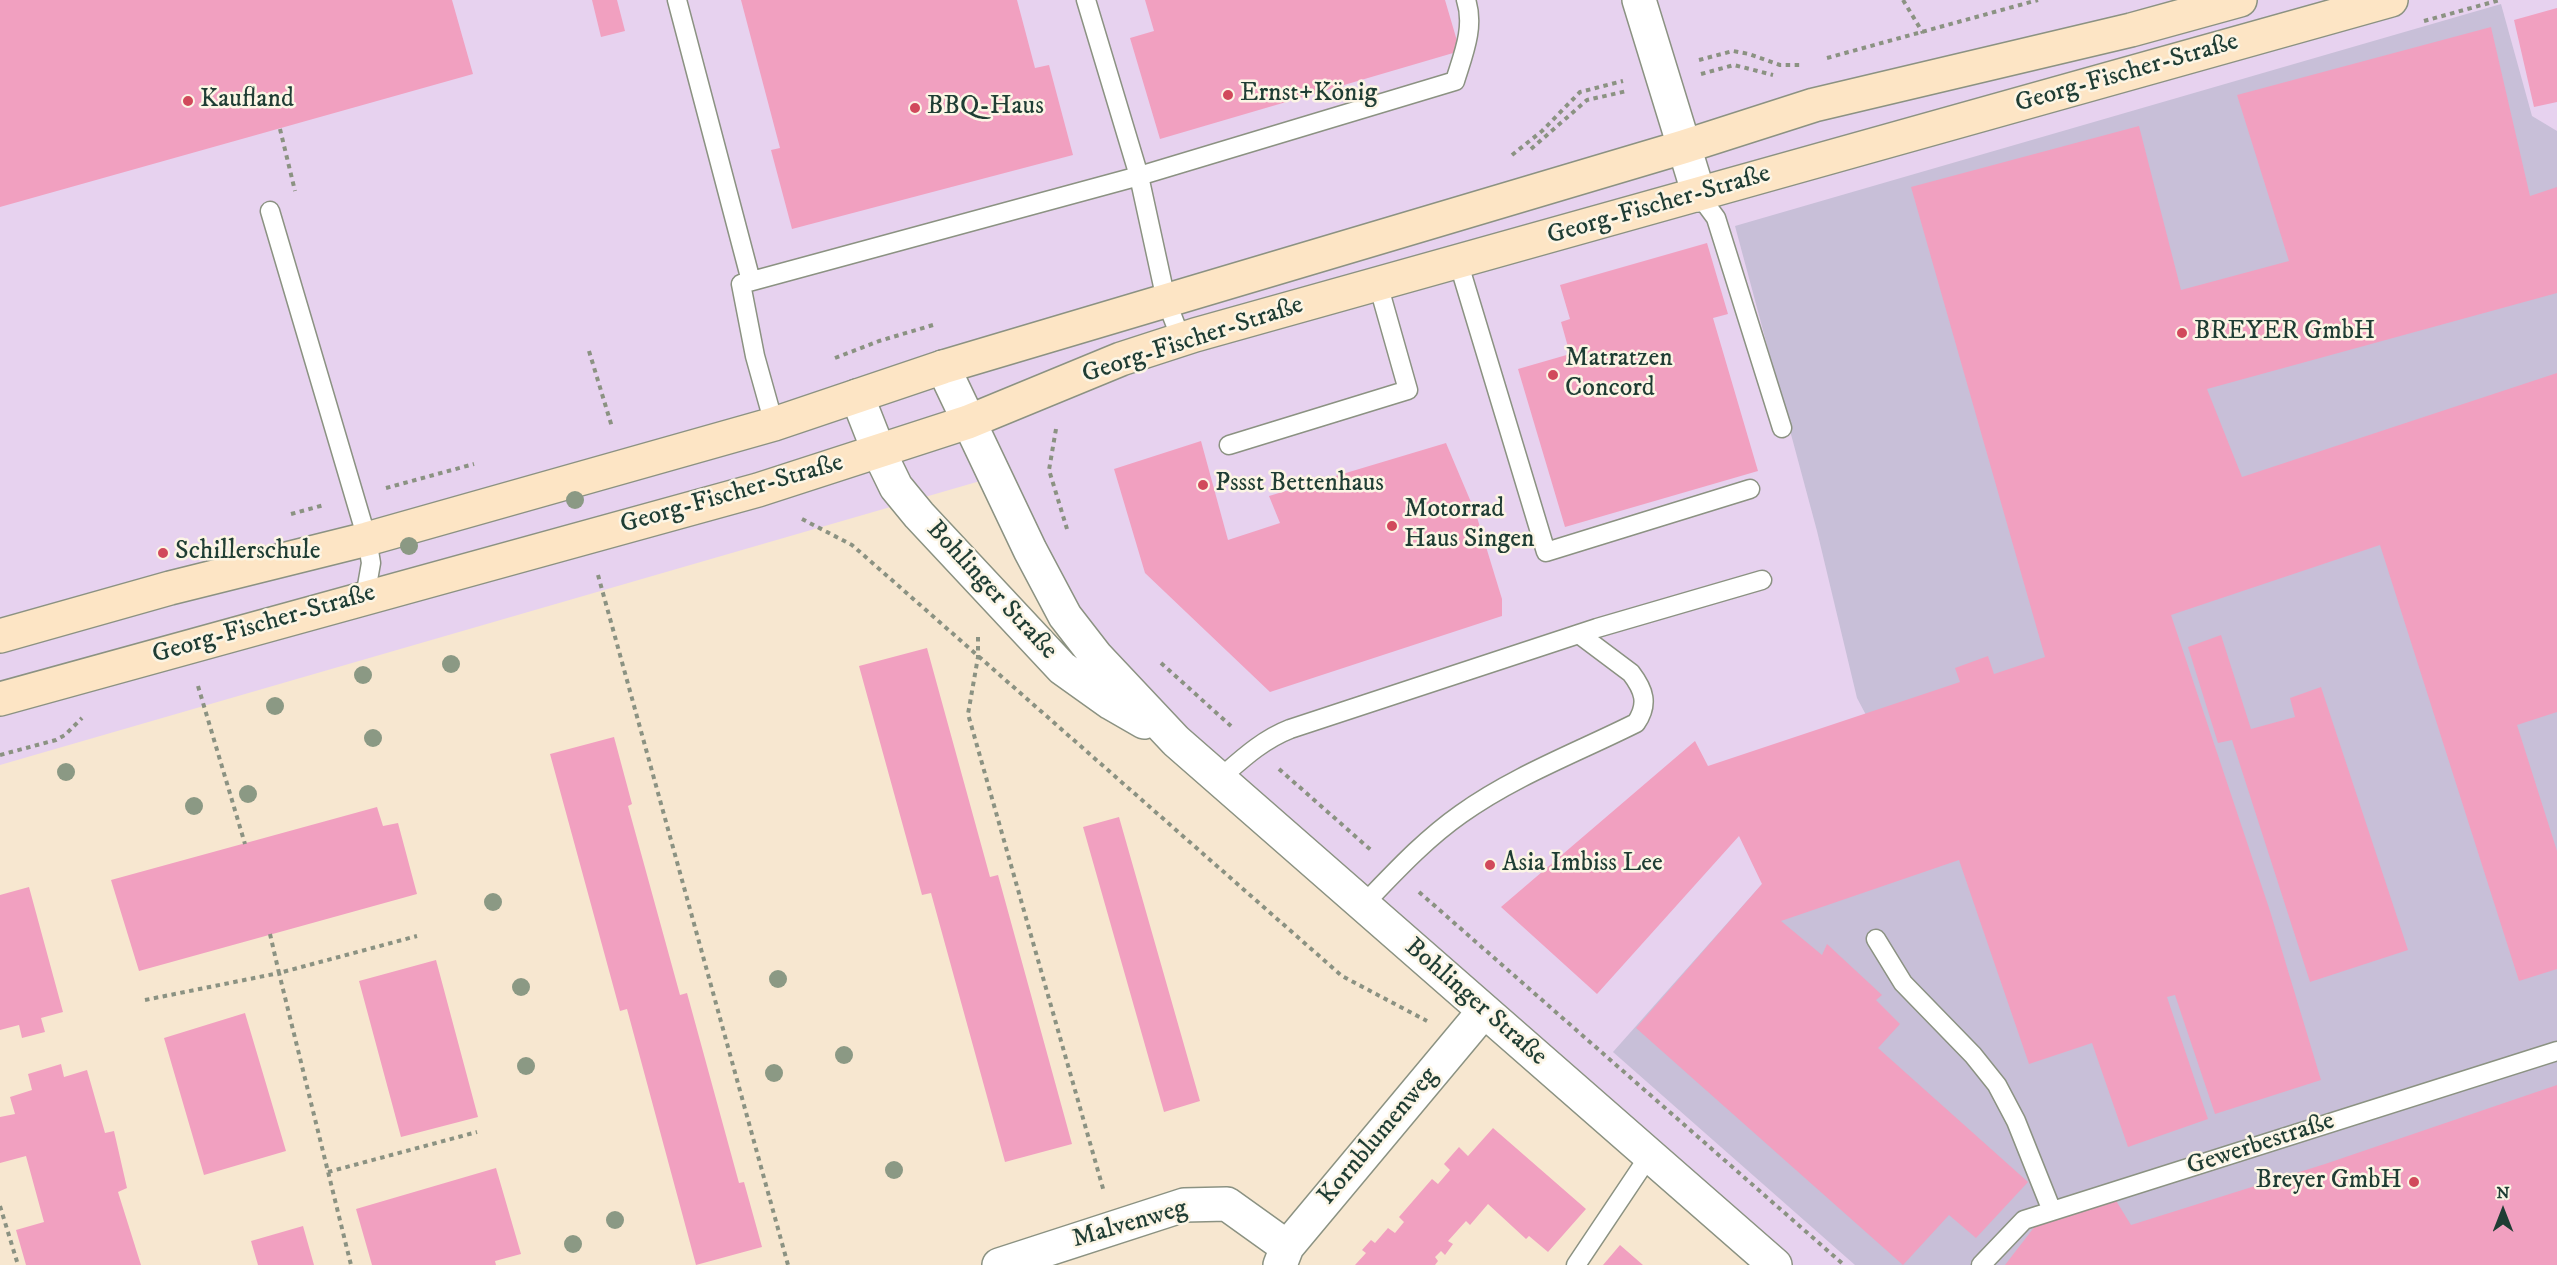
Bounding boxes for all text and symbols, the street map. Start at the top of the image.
street label: Georg-Fischer-Straße [2012,27,2242,121]
place label: Ernst+König [1240,79,1377,111]
place label: Kaufland [200,85,294,117]
marker: Ernst+König [1221,88,1235,102]
place label: BBQ-Haus [927,92,1044,124]
marker: Kaufland [181,94,195,108]
marker: BBQ-Haus [908,101,922,115]
street label: Georg-Fischer-Straße [1544,159,1774,253]
street label: Georg-Fischer-Straße [1079,291,1307,391]
place label: BREYER GmbH [2194,317,2375,349]
marker: BREYER GmbH [2175,326,2189,340]
place label: Matratzen Concord [1565,344,1673,406]
marker: Matratzen Concord [1546,368,1560,382]
street label: Georg-Fischer-Straße [617,448,847,542]
place label: Pssst Bettenhaus [1215,469,1384,501]
marker: Pssst Bettenhaus [1196,478,1210,492]
place label: Motorrad Haus Singen [1404,495,1535,556]
street label: Bohlinger Straße [919,515,1063,667]
marker: Motorrad Haus Singen [1385,519,1399,533]
place label: Schillerschule [175,537,321,569]
marker: Schillerschule [156,546,170,560]
street label: Georg-Fischer-Straße [149,578,379,672]
place label: Asia Imbiss Lee [1502,849,1663,881]
marker: Asia Imbiss Lee [1483,858,1497,872]
street label: Bohlinger Straße [1397,933,1553,1073]
street label: Kornblumenweg [1312,1062,1446,1212]
street label: Gewerbestraße [2183,1107,2339,1183]
place label: Breyer GmbH [2256,1166,2402,1198]
marker: Breyer GmbH [2407,1175,2421,1189]
north arrow [2473,1181,2533,1241]
text: N [2496,1183,2510,1203]
street label: Malvenweg [1069,1194,1191,1256]

